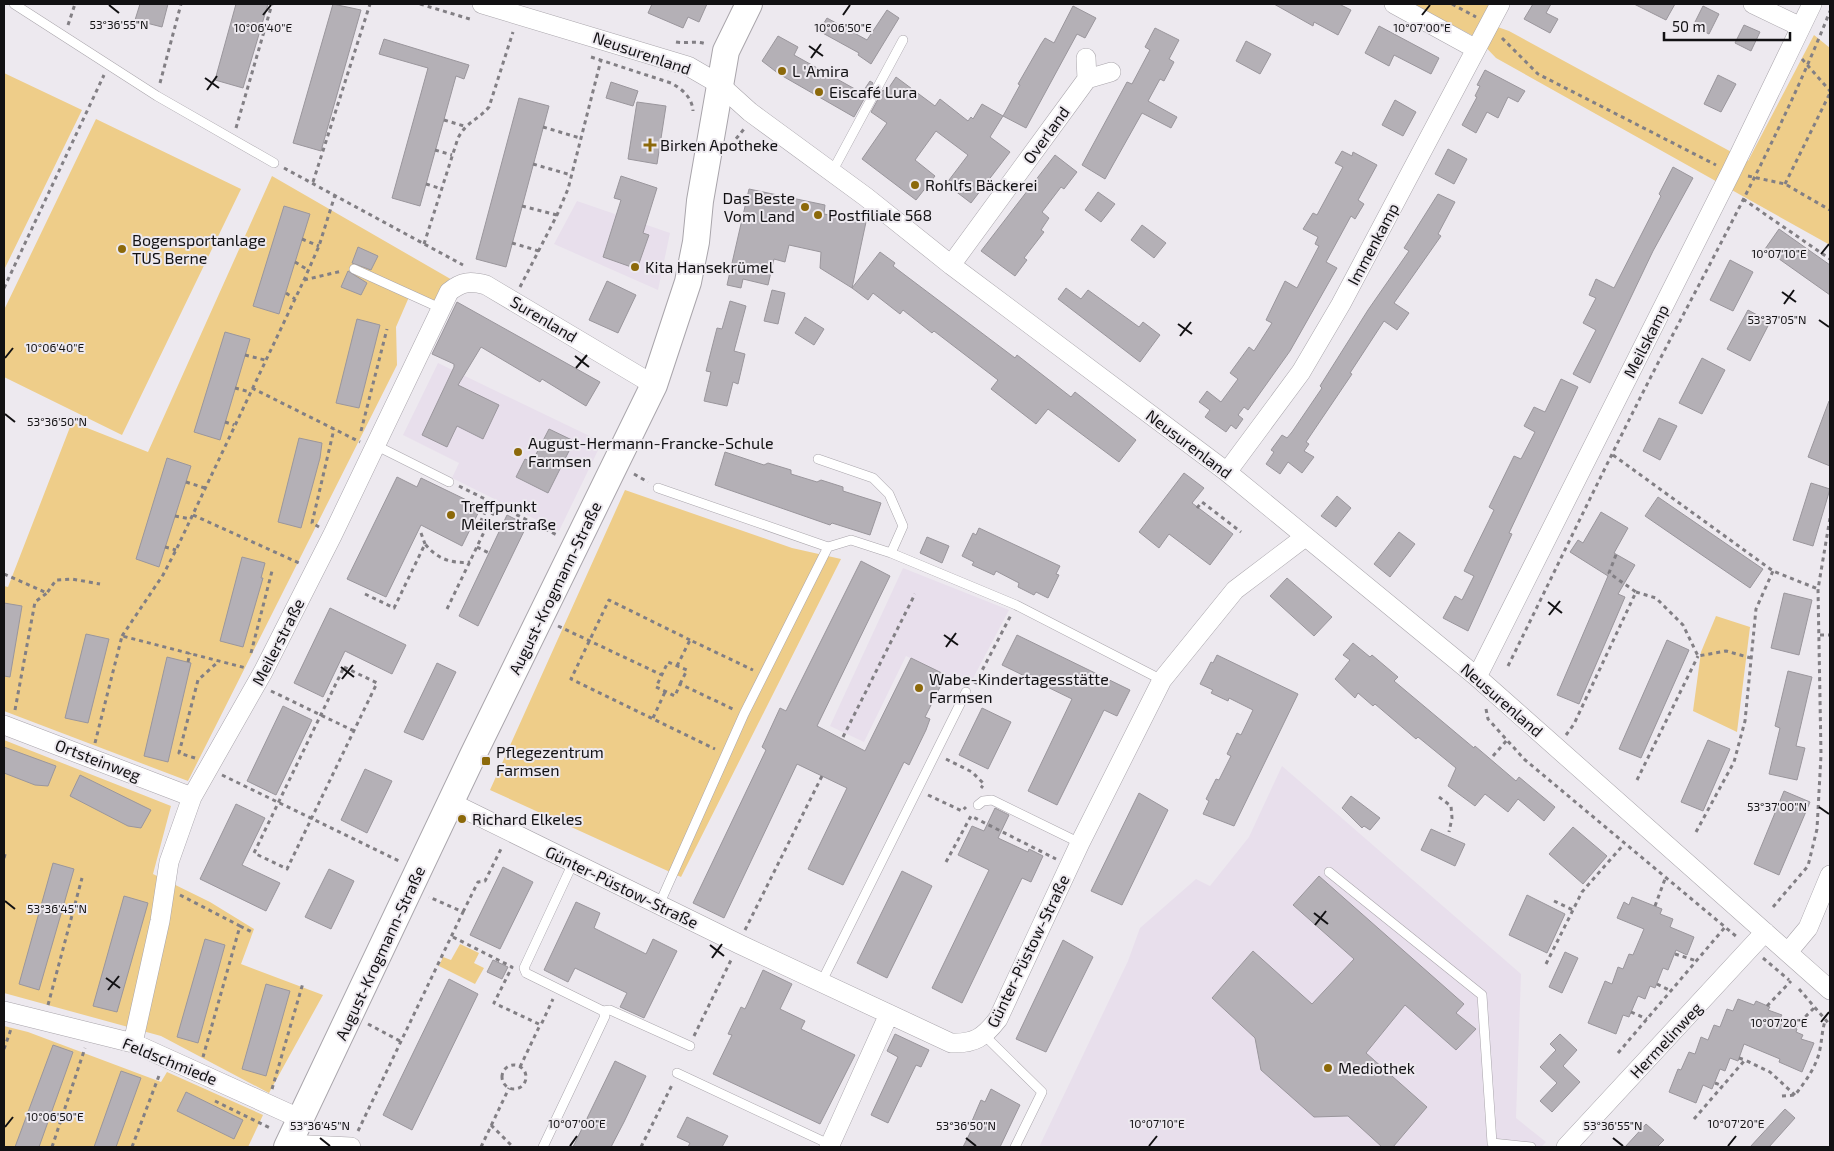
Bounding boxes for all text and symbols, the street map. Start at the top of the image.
scale bar [1664,10,1790,42]
text: 53°36'55"N [89,17,149,31]
text: 50 m [1672,17,1706,35]
text: 10°06'40"E [234,20,292,34]
text: 10°06'50"E [814,20,872,34]
text: 10°07'00"E [1393,20,1451,34]
street label: Neusurenland [591,27,694,78]
place label: L 'Amira [792,61,849,80]
marker: L 'Amira [776,65,788,77]
place label: Eiscafé Lura [829,82,917,101]
marker: Eiscafé Lura [813,86,825,98]
street label: Overland [1018,102,1073,167]
place label: Birken Apotheke [660,135,778,154]
marker: Birken Apotheke [644,139,656,151]
place label: Rohlfs Bäckerei [925,175,1037,194]
marker: Rohlfs Bäckerei [909,179,921,191]
place label: Das Beste Vom Land [723,188,795,225]
street label: Immenkamp [1343,199,1402,288]
marker: Das Beste Vom Land [799,201,811,213]
place label: Postfiliale 568 [828,205,932,224]
marker: Postfiliale 568 [812,209,824,221]
place label: Bogensportanlage TUS Berne [132,230,266,267]
marker: Bogensportanlage TUS Berne [116,243,128,255]
text: 10°07'10"E [1751,246,1807,260]
place label: Kita Hansekrümel [645,257,774,276]
marker: Kita Hansekrümel [629,261,641,273]
street label: Surenland [508,291,581,346]
street label: Meilskamp [1619,301,1672,381]
text: 53°37'05"N [1747,312,1807,326]
text: 10°06'40"E [26,340,84,354]
street label: Neusurenland [1143,405,1236,482]
text: 53°36'50"N [27,414,87,428]
place label: August-Hermann-Francke-Schule Farmsen [528,433,773,470]
marker: August-Hermann-Francke-Schule Farmsen [512,446,524,458]
place label: Treffpunkt Meilerstraße [461,496,556,533]
street label: August-Krogmann-Straße [504,498,605,677]
marker: Treffpunkt Meilerstraße [445,509,457,521]
street label: Meilerstraße [247,595,308,688]
street label: Neusurenland [1457,659,1547,740]
place label: Wabe-Kindertagesstätte Farmsen [929,669,1109,706]
marker: Wabe-Kindertagesstätte Farmsen [913,682,925,694]
street label: Ortsteinweg [53,735,144,785]
place label: Pflegezentrum Farmsen [496,742,604,779]
marker: Pflegezentrum Farmsen [480,755,492,767]
text: 53°37'00"N [1747,799,1807,813]
place label: Richard Elkeles [472,809,582,828]
marker: Richard Elkeles [456,813,468,825]
street label: Günter-Püstow-Straße [543,841,702,932]
street label: August-Krogmann-Straße [331,863,428,1043]
street label: Günter-Püstow-Straße [982,871,1073,1030]
text: 53°36'45"N [27,901,87,915]
street label: Hermelinweg [1626,998,1706,1082]
text: 10°07'20"E [1750,1015,1808,1029]
street label: Feldschmiede [120,1033,220,1088]
place label: Mediothek [1338,1058,1415,1077]
marker: Mediothek [1322,1062,1334,1074]
text: 10°06'50"E [26,1109,84,1123]
text: 10°07'00"E [548,1116,606,1130]
text: 10°07'10"E [1129,1116,1185,1130]
text: 10°07'20"E [1707,1116,1765,1130]
text: 53°36'45"N [290,1118,350,1132]
text: 53°36'50"N [936,1118,996,1132]
text: 53°36'55"N [1583,1118,1643,1132]

